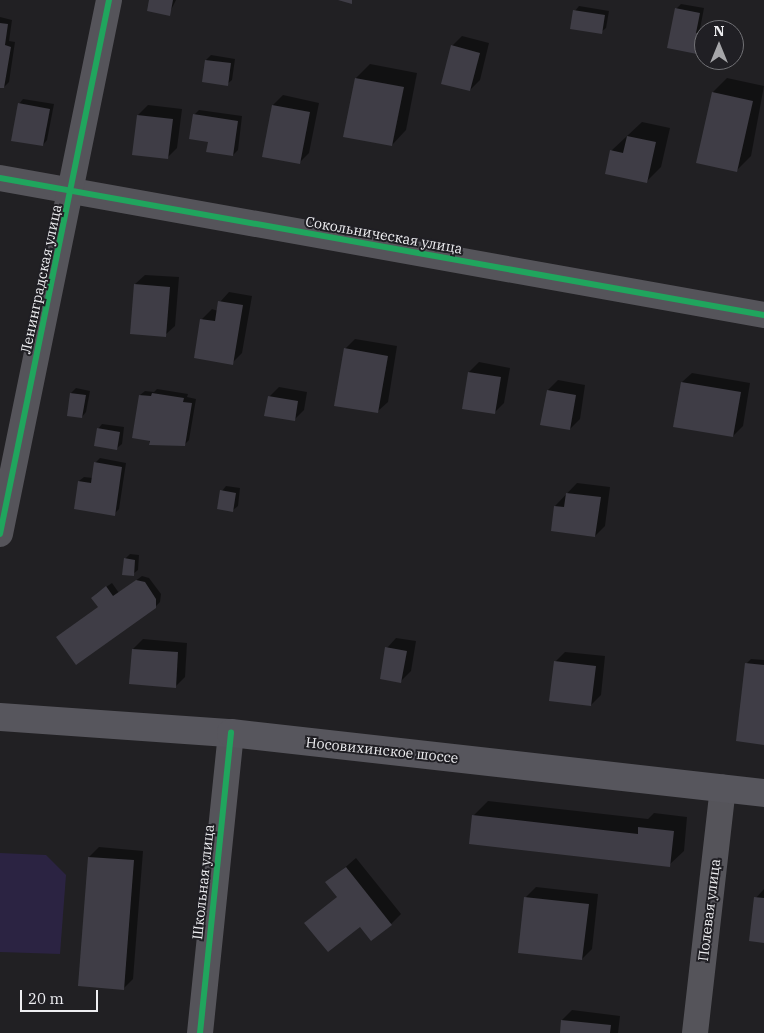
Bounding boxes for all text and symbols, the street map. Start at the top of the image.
north arrow [694,20,744,70]
text: N [713,22,725,40]
street label: Ленинградская улица [17,203,65,355]
street label: Сокольническая улица [304,213,464,257]
street label: Носовихинское шоссе [305,734,459,766]
street label: Школьная улица [189,824,217,940]
street label: Полевая улица [694,858,724,962]
scale bar [22,980,100,1012]
text: 20 m [28,989,64,1008]

